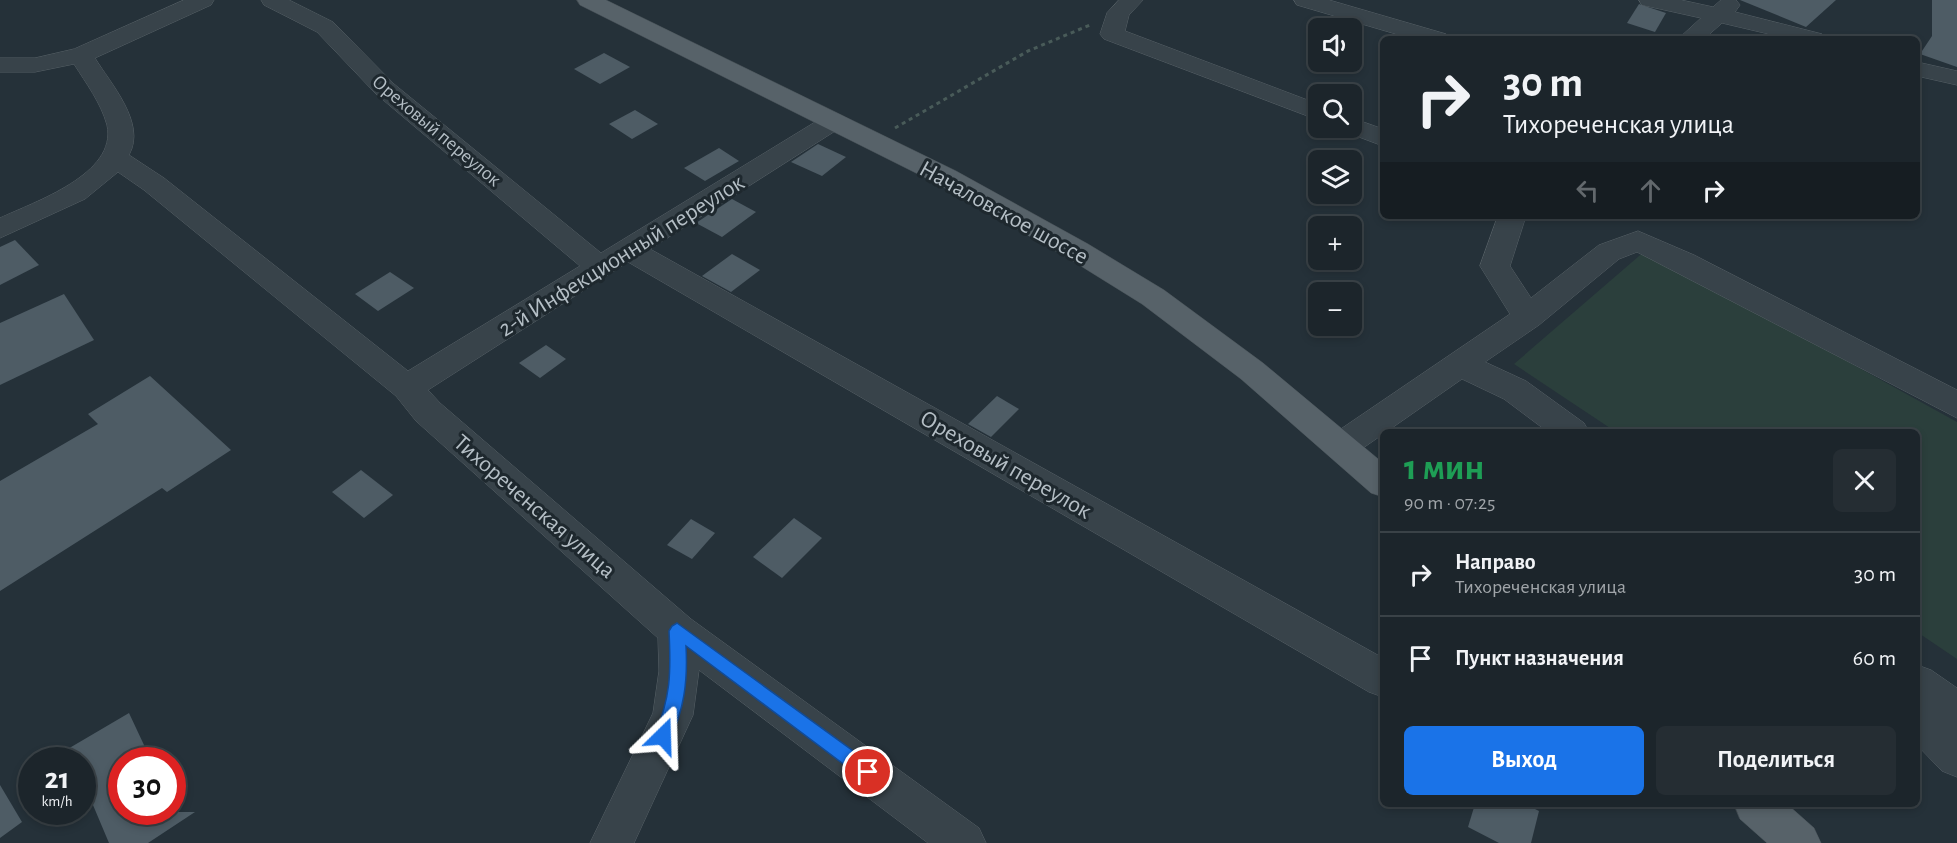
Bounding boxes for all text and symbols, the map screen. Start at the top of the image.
map controls [1308,18,1362,336]
button: sound [1308,18,1362,72]
icon: right [1404,60,1482,138]
text: 30 m [1503,62,1583,104]
street label: Ореховый переулок [368,71,504,190]
button: search [1308,84,1362,138]
text: Тихореченская улица [1503,111,1734,138]
button: layers [1308,150,1362,204]
street label: Началовское шоссе [915,157,1092,269]
street label: 2-й Инфекционный переулок [495,170,748,341]
icon: left [1571,174,1604,207]
icon: ahead [1634,174,1667,207]
icon: right [1697,174,1730,207]
button: + [1308,216,1362,270]
button: − [1308,282,1362,336]
street label: Ореховый переулок [916,406,1095,524]
street label: Тихореченская улица [449,430,620,583]
button: close [1833,449,1896,512]
text: 1 мин [1404,450,1484,486]
text: 90 m · 07:25 [1404,493,1495,513]
text: Направо [1455,551,1536,573]
icon: right [1404,558,1437,591]
text: 30 m [1854,563,1896,585]
text: Тихореченская улица [1455,577,1626,597]
icon: arrive [1404,642,1437,675]
text: Пункт назначения [1455,647,1624,669]
text: 60 m [1853,647,1896,669]
position arrow [631,704,695,768]
button: Выход [1404,726,1644,795]
button: Поделиться [1656,726,1896,795]
pin [842,746,893,797]
speed limit sign: 30 [108,747,186,825]
icon: arrive [851,755,884,788]
text: 21 [45,764,69,794]
text: km/h [42,794,72,809]

